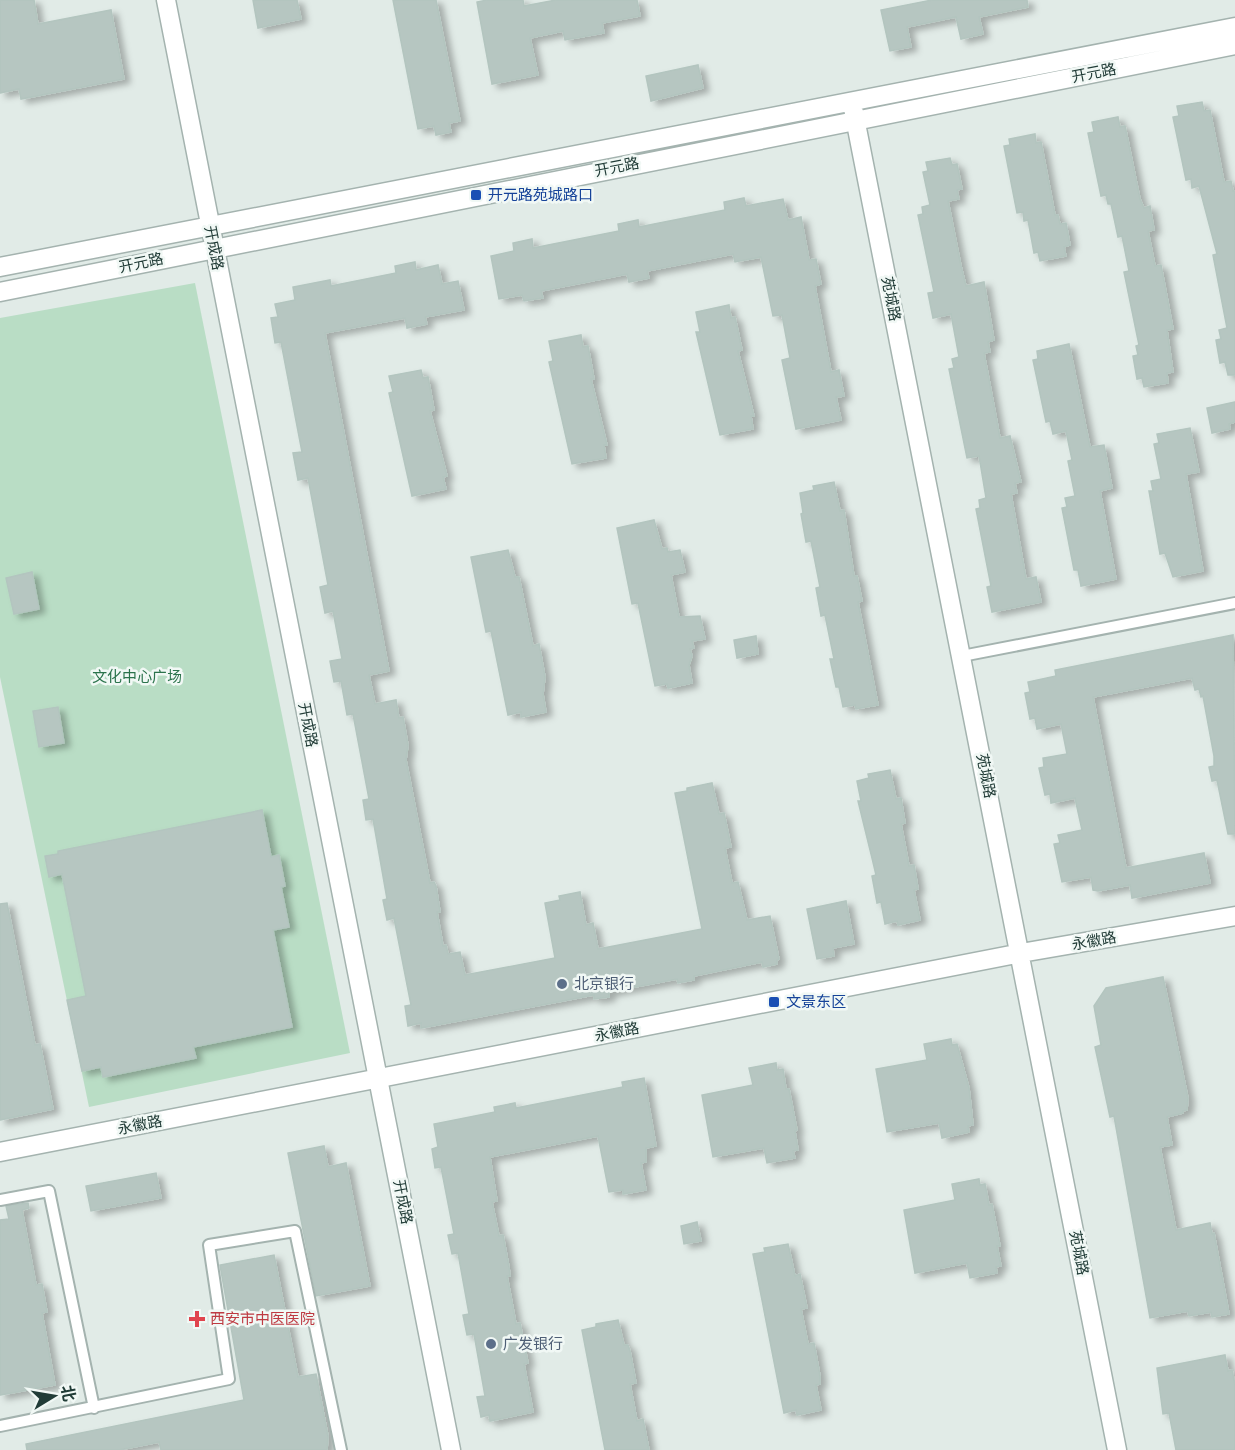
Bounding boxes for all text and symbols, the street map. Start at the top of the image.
street label: 开元路 [1070,60,1118,86]
street label: 开元路 [593,154,641,180]
place label: 开元路苑城路口 [488,186,593,204]
marker: 开元路苑城路口 [469,188,483,202]
street label: 开成路 [201,224,227,272]
street label: 开元路 [117,250,165,276]
street label: 苑城路 [878,275,904,323]
park label: 文化中心广场 [92,668,182,686]
street label: 开成路 [295,701,321,749]
street label: 苑城路 [973,752,999,800]
street label: 永徽路 [1070,928,1118,954]
place label: 北京银行 [574,975,634,993]
marker: 北京银行 [555,977,569,991]
place label: 文景东区 [786,993,846,1011]
marker: 文景东区 [767,995,781,1009]
street label: 永徽路 [593,1019,641,1045]
street label: 永徽路 [116,1112,164,1138]
street label: 开成路 [390,1178,416,1226]
street label: 苑城路 [1066,1229,1092,1277]
marker: 西安市中医医院 [188,1310,206,1328]
place label: 西安市中医医院 [210,1310,315,1328]
place label: 广发银行 [503,1335,563,1353]
marker: 广发银行 [484,1337,498,1351]
north arrow [24,1366,84,1426]
text: 北 [57,1384,79,1403]

